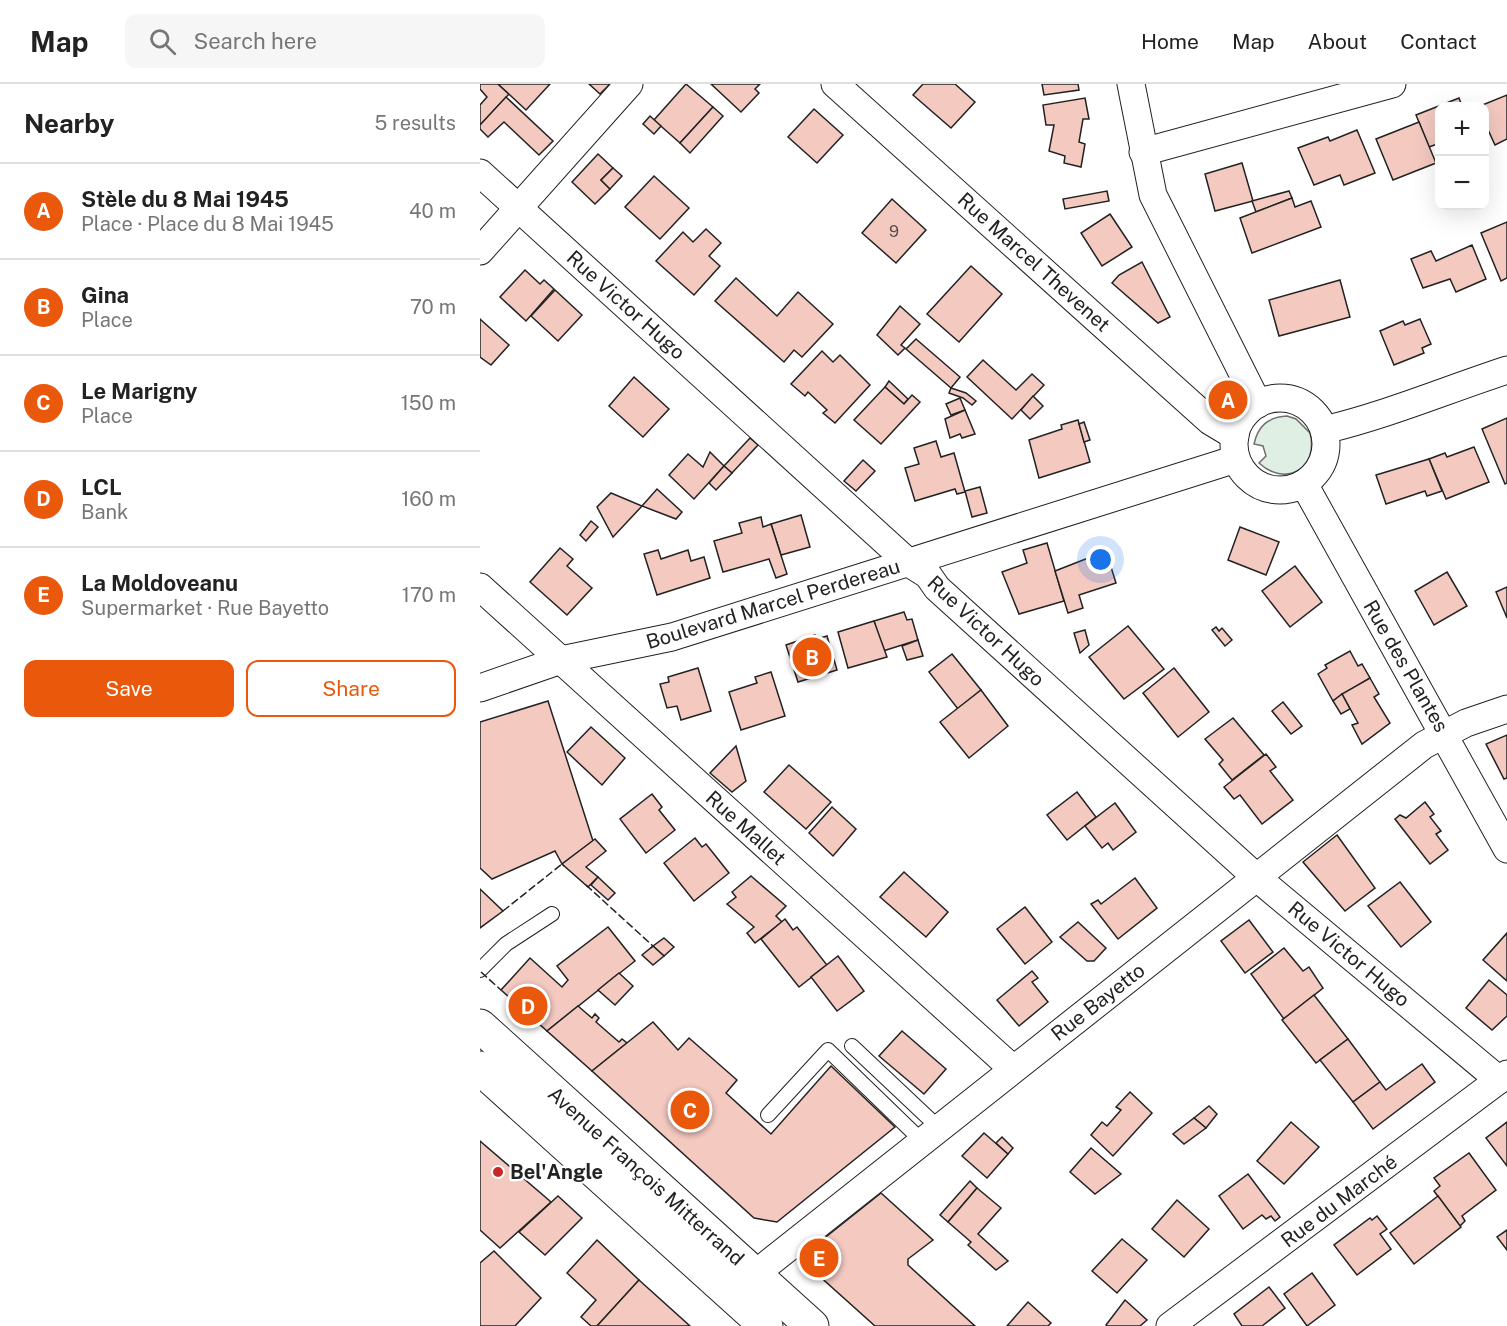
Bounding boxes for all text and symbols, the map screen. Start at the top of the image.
search box [125,14,545,68]
text: Map [30,25,89,58]
icon: search [146,25,179,58]
text: Search here [194,28,317,54]
text: Home [1141,29,1199,54]
text: Map [1232,29,1275,54]
text: About [1308,29,1367,54]
text: Contact [1400,29,1477,54]
map controls [1435,102,1489,210]
button: + [1435,102,1489,156]
text: Nearby [24,108,114,139]
text: 5 results [374,111,456,135]
button: − [1435,156,1489,210]
text: Stèle du 8 Mai 1945 [81,186,289,212]
street label: Rue Marcel Thevenet [953,187,1115,337]
text: A [36,199,51,223]
text: 40 m [409,199,456,223]
text: Place · Place du 8 Mai 1945 [81,212,334,236]
house number: 9 [889,222,899,241]
street label: Rue Victor Hugo [562,245,690,365]
text: Gina [81,282,129,308]
text: B [37,295,50,319]
text: 70 m [410,295,456,319]
text: Place [81,308,133,332]
text: Le Marigny [81,378,197,404]
pin: A [1208,378,1248,422]
text: C [36,391,51,415]
text: 150 m [401,391,456,415]
text: Place [81,404,133,428]
text: LCL [81,474,122,500]
text: D [36,487,51,511]
text: 160 m [401,487,456,511]
text: Bank [81,500,128,524]
your location [1086,545,1115,574]
street label: Boulevard Marcel Perdereau [643,554,903,654]
text: La Moldoveanu [81,570,238,596]
street label: Rue Victor Hugo [923,571,1049,691]
text: E [37,583,50,607]
text: 170 m [402,583,456,607]
text: Supermarket · Rue Bayetto [81,596,329,620]
street label: Rue des Plantes [1358,596,1454,736]
pin: B [792,634,832,680]
button: Save [24,660,234,717]
button: Share [246,660,456,717]
street label: Rue Mallet [701,786,791,870]
street label: Rue Victor Hugo [1283,896,1415,1012]
street label: Rue Bayetto [1046,958,1150,1046]
pin: D [508,984,548,1028]
street label: Avenue François Mitterrand [543,1082,749,1270]
pin: C [670,1088,710,1132]
street label: Rue du Marché [1276,1150,1402,1252]
place label: Bel'Angle [510,1160,603,1184]
marker: Bel'Angle [491,1165,505,1179]
pin: E [800,1236,838,1280]

